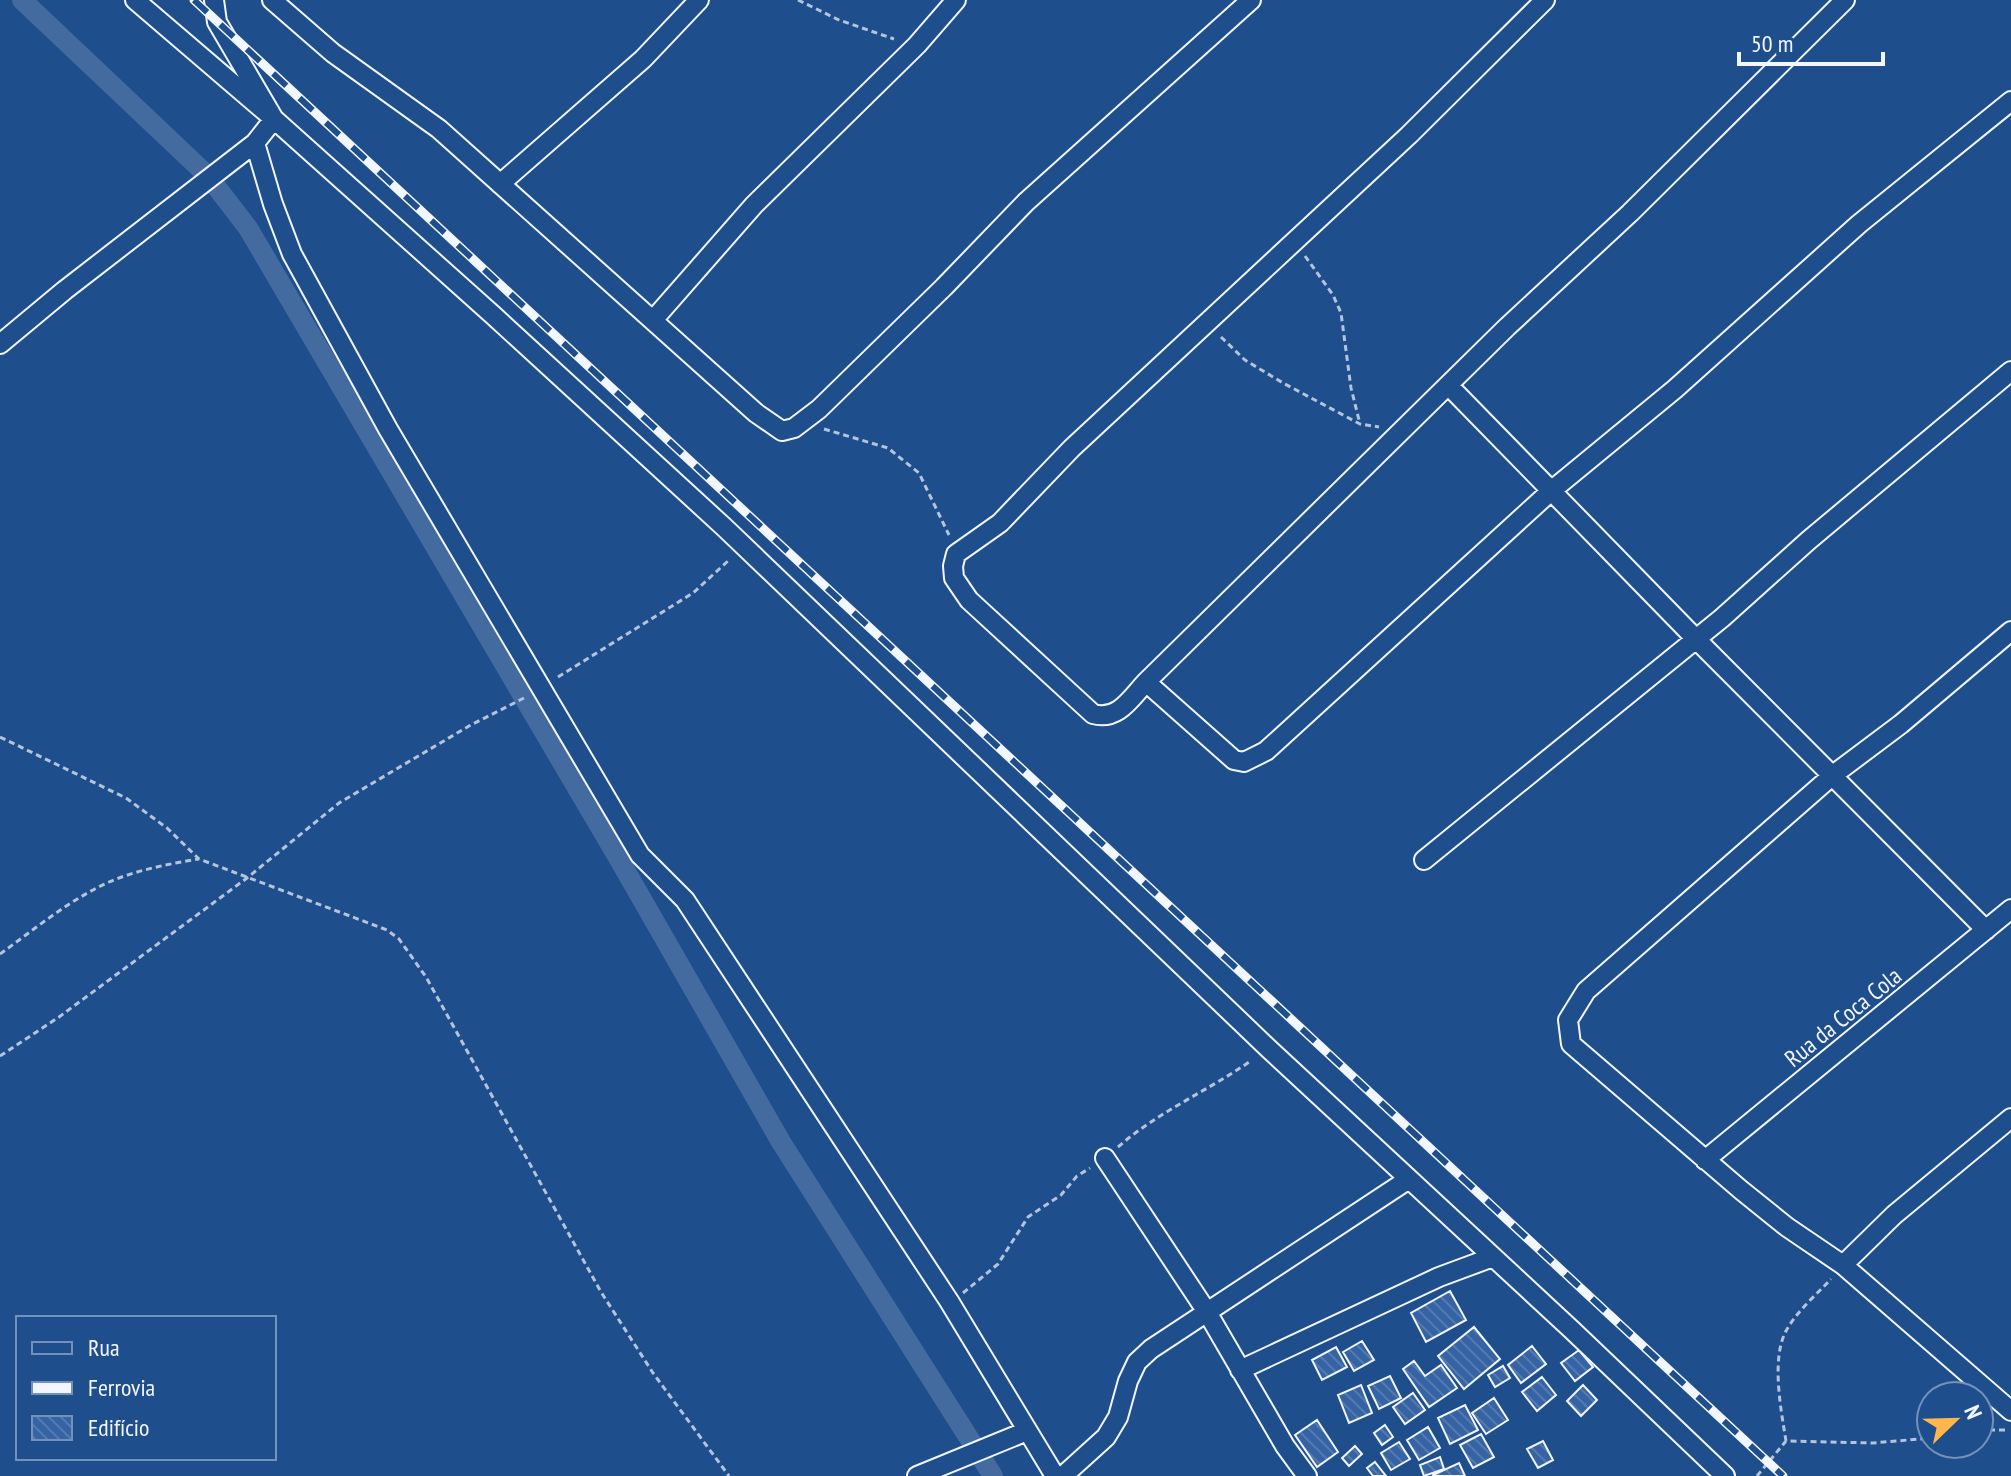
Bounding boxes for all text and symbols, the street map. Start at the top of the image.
scale bar [1739,16,1883,66]
text: 50 m [1751,28,1793,59]
street label: Rua da Coca Cola [1778,960,1908,1074]
legend [16,1316,276,1460]
text: Rua [88,1332,120,1363]
text: Ferrovia [88,1372,155,1403]
north arrow [1915,1380,1995,1460]
text: N [1958,1401,1989,1423]
text: Edifício [88,1412,149,1443]

